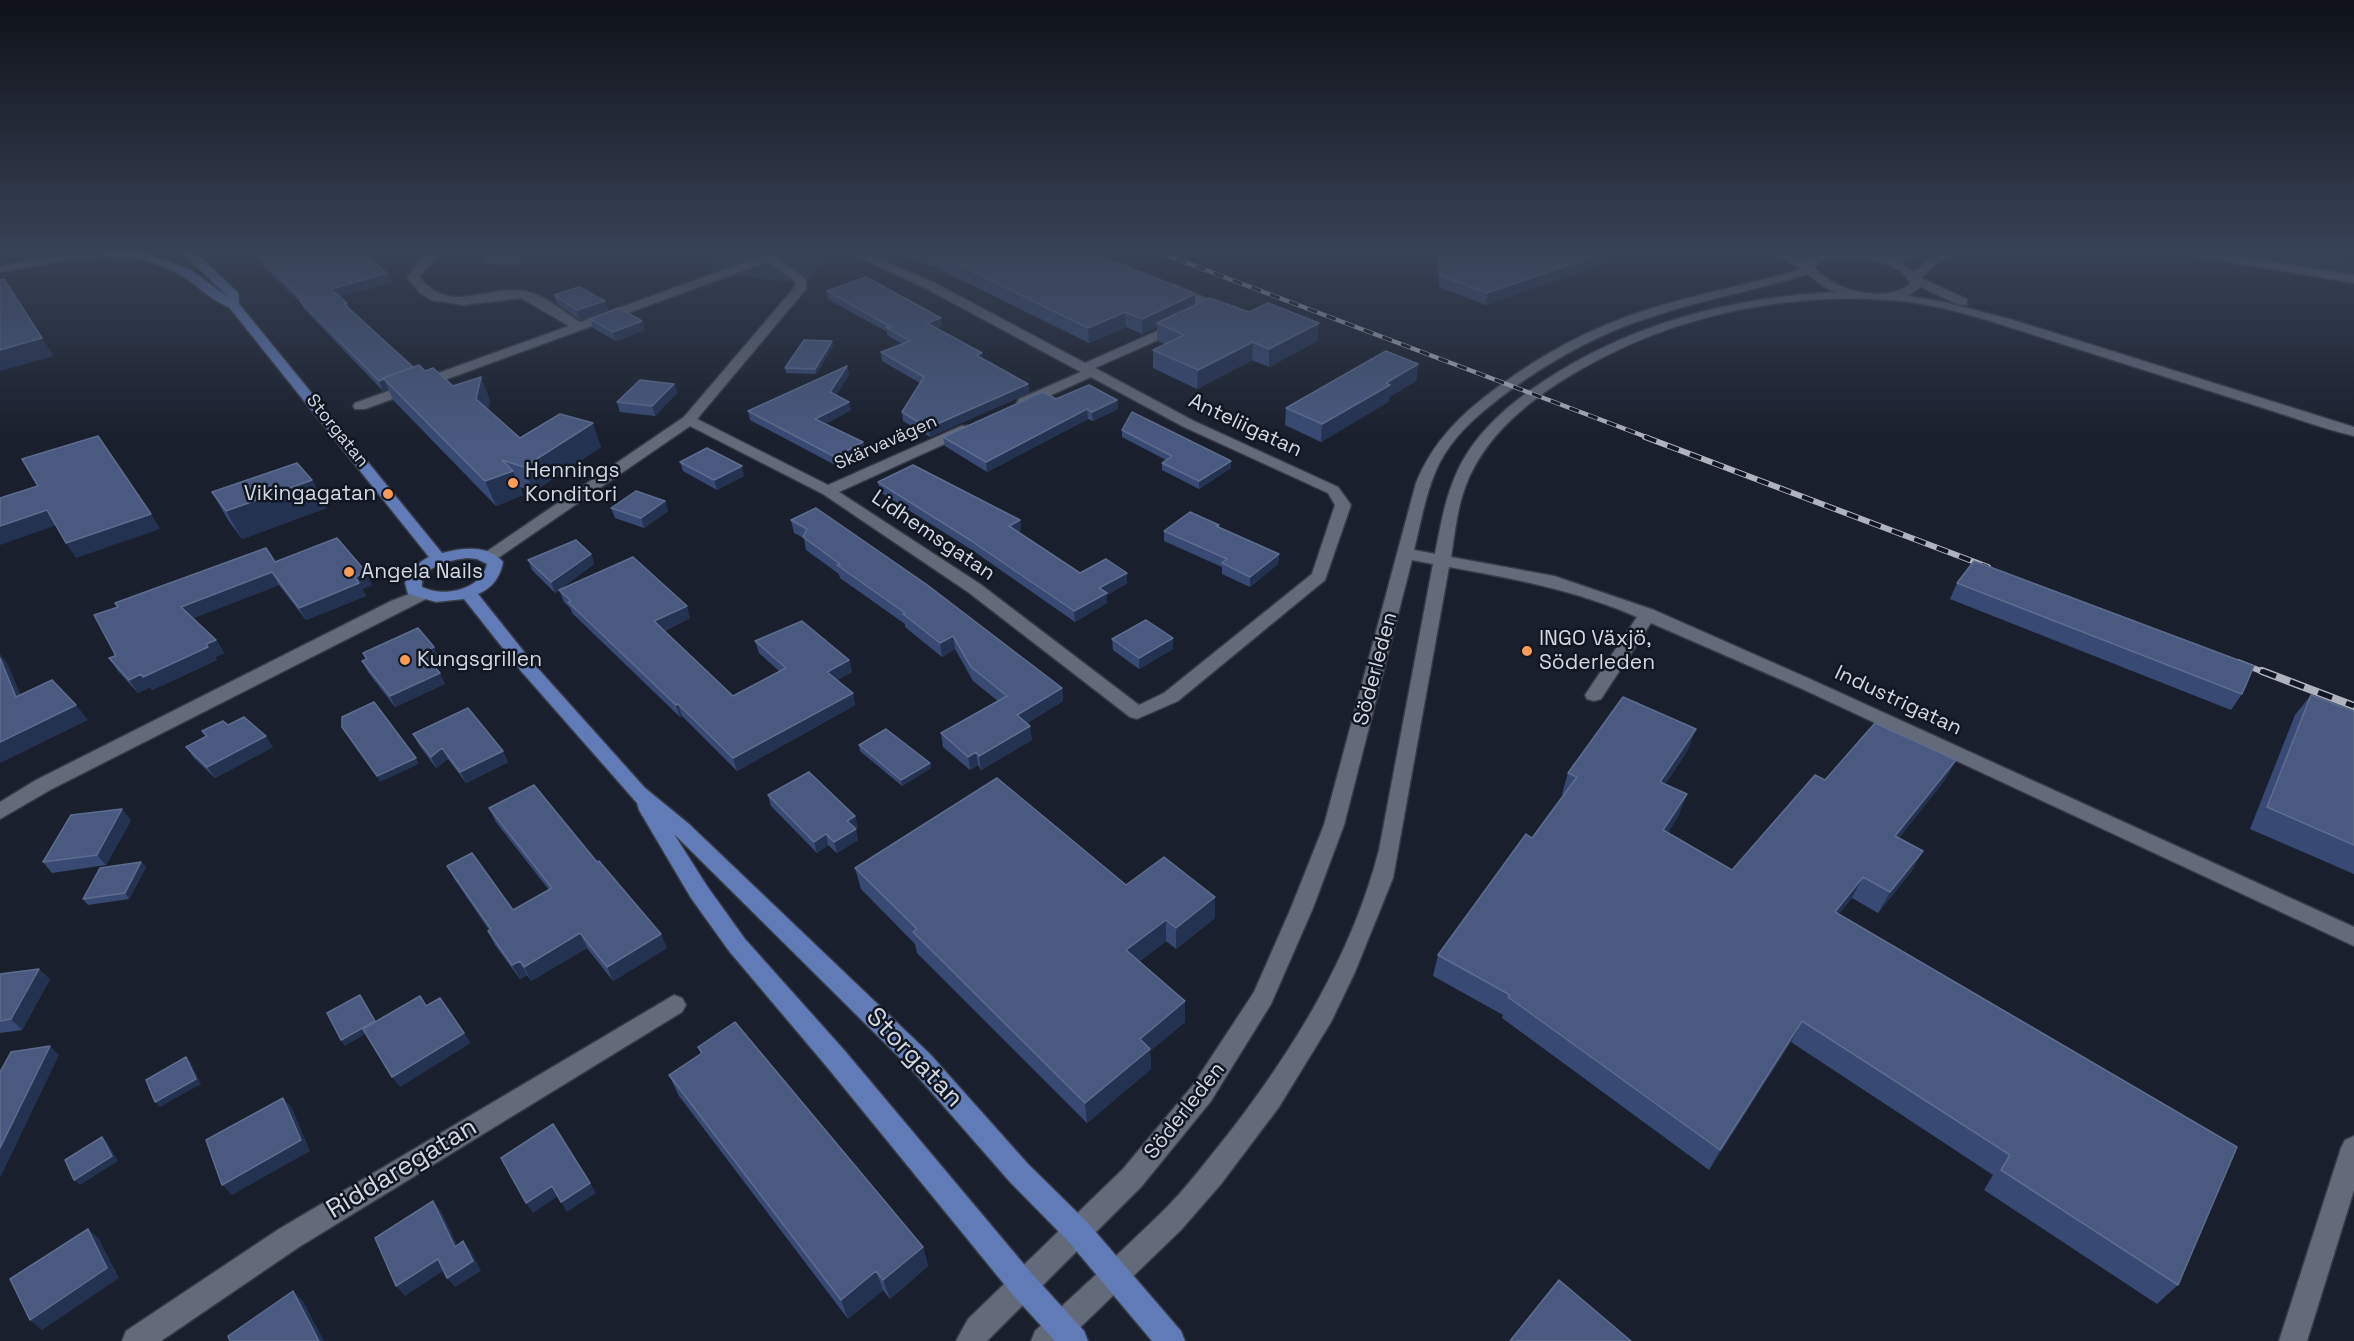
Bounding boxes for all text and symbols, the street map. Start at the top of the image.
street label: Anteliigatan [1184,389,1306,463]
street label: Storgatan [301,390,373,472]
street label: Skärvavägen [831,411,941,475]
place label: Hennings Konditori [525,458,620,508]
marker: Hennings Konditori [506,476,520,490]
place label: Vikingagatan [244,481,376,507]
street label: Lidhemsgatan [866,485,1000,587]
marker: Vikingagatan [381,487,395,501]
place label: Angela Nails [361,559,483,585]
marker: Angela Nails [342,565,356,579]
street label: Söderleden [1349,610,1403,728]
place label: INGO Växjö, Söderleden [1539,626,1655,676]
marker: INGO Växjö, Söderleden [1520,644,1534,658]
place label: Kungsgrillen [417,647,542,673]
marker: Kungsgrillen [398,653,412,667]
street label: Industrigatan [1830,661,1966,741]
street label: Storgatan [859,1002,969,1114]
street label: Söderleden [1139,1057,1231,1165]
street label: Riddaregatan [321,1112,483,1226]

